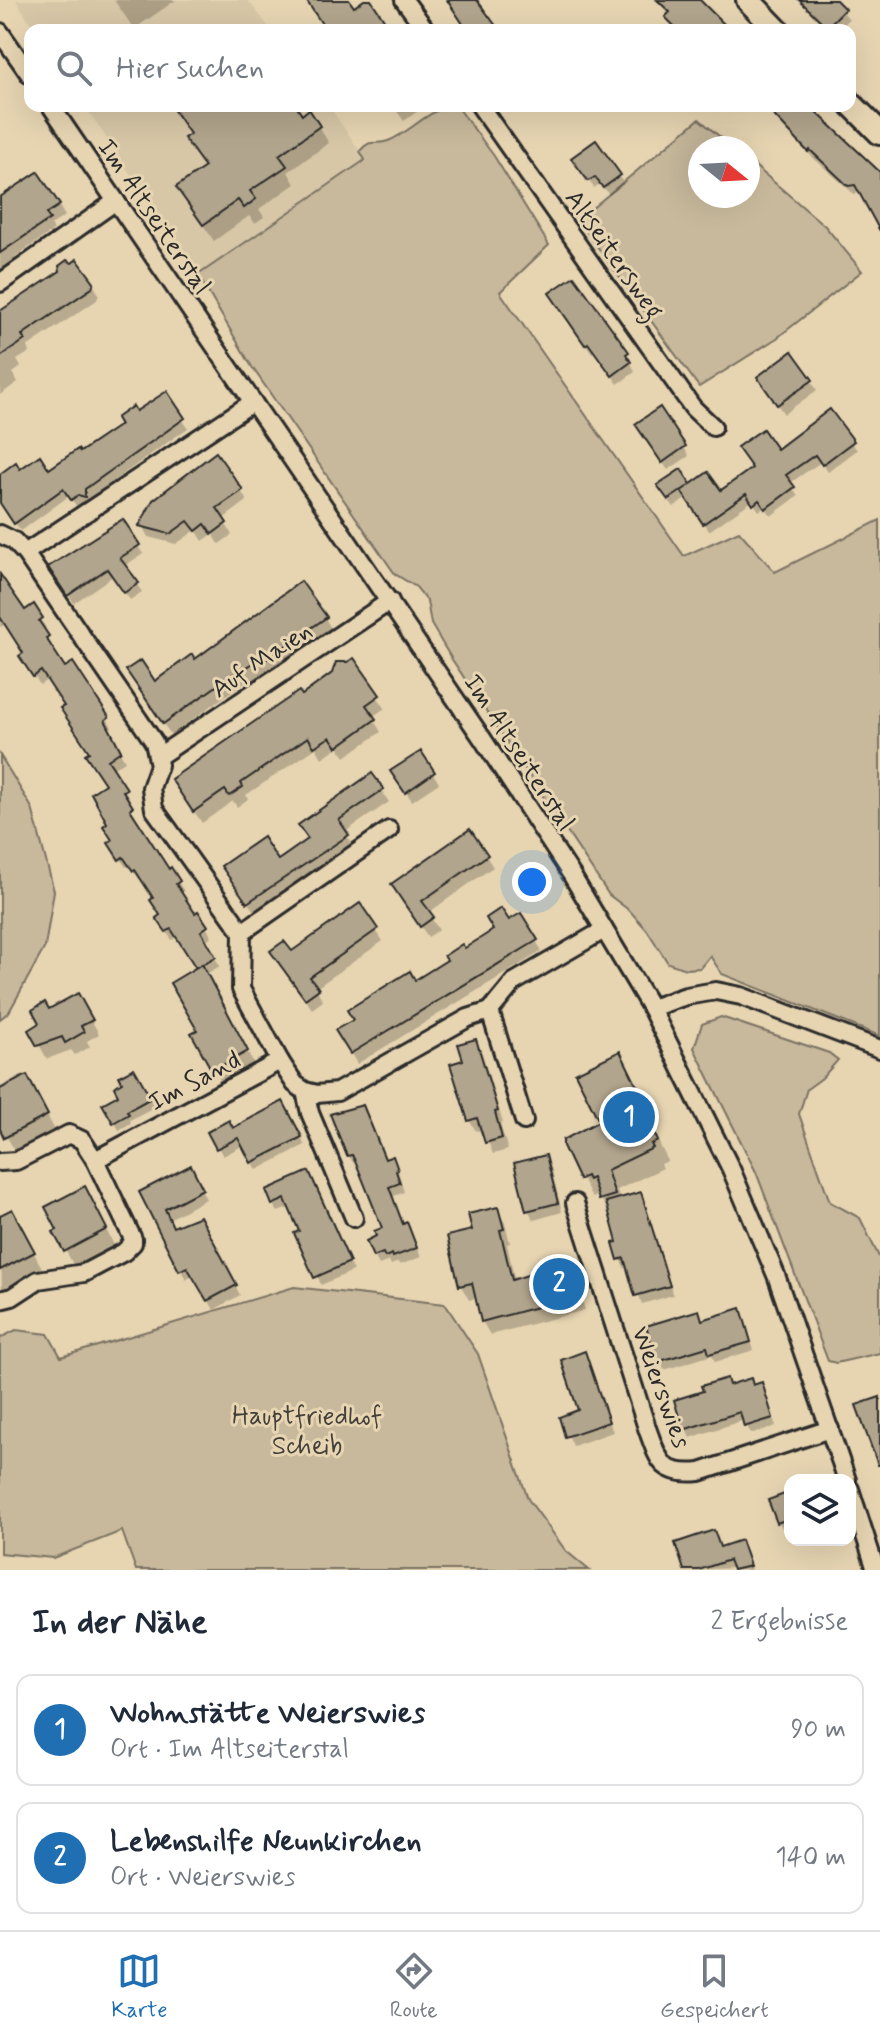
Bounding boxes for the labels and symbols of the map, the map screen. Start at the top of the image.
street label: Im Altseiterstal [89,133,218,302]
north arrow [688,136,760,208]
street label: Altseitersweg [554,183,671,329]
street label: Auf Maien [205,614,319,707]
street label: Im Altseiterstal [455,668,582,838]
your location [512,862,552,902]
street label: Im Sand [143,1043,247,1120]
pin: 1 [603,1087,655,1147]
pin: 2 [533,1254,585,1314]
street label: Weierswies [622,1322,698,1453]
park label: Hauptfriedhof Scheib [232,1400,382,1464]

